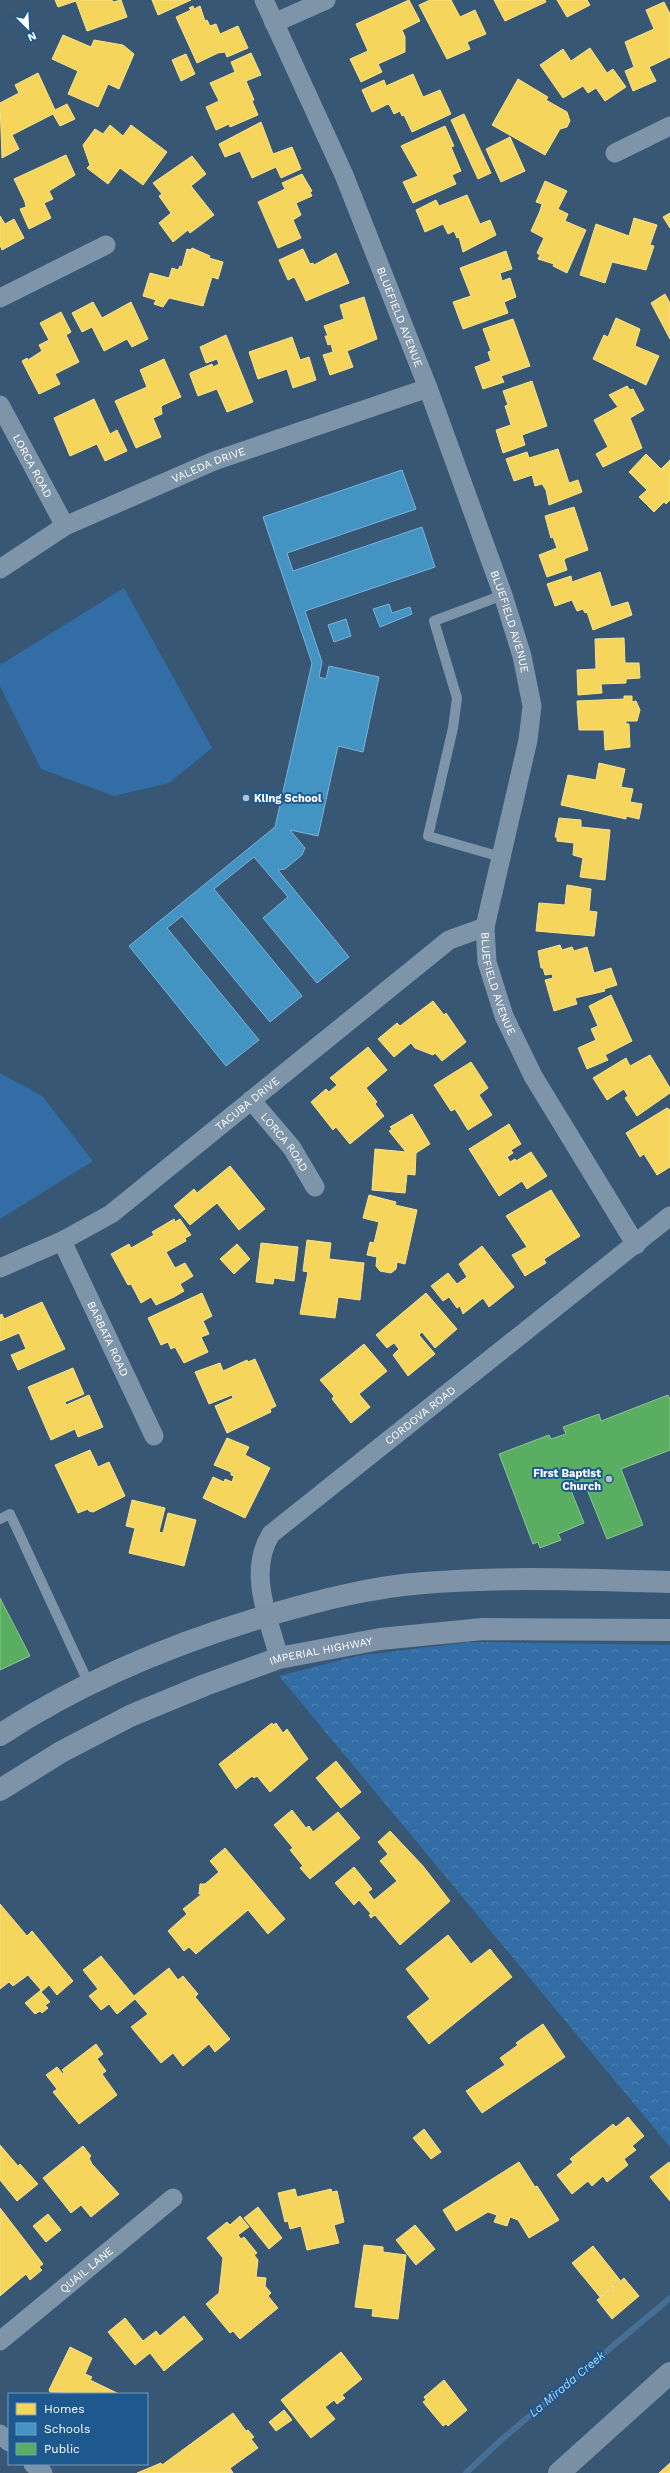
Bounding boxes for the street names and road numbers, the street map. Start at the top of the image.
street label: BLUEFIELD AVENUE [374,265,425,369]
street label: LORCA ROAD [10,432,55,500]
street label: VALEDA DRIVE [170,445,247,486]
street label: BLUEFIELD AVENUE [488,568,531,674]
street label: BLUEFIELD AVENUE [478,932,518,1037]
street label: TACUBA DRIVE [213,1074,282,1134]
street label: LORCA ROAD [258,1110,310,1174]
street label: BARBATA ROAD [84,1299,131,1379]
street label: CORDOVA ROAD [382,1383,458,1448]
street label: IMPERIAL HIGHWAY [268,1634,374,1668]
street label: QUAIL LANE [57,2244,116,2296]

